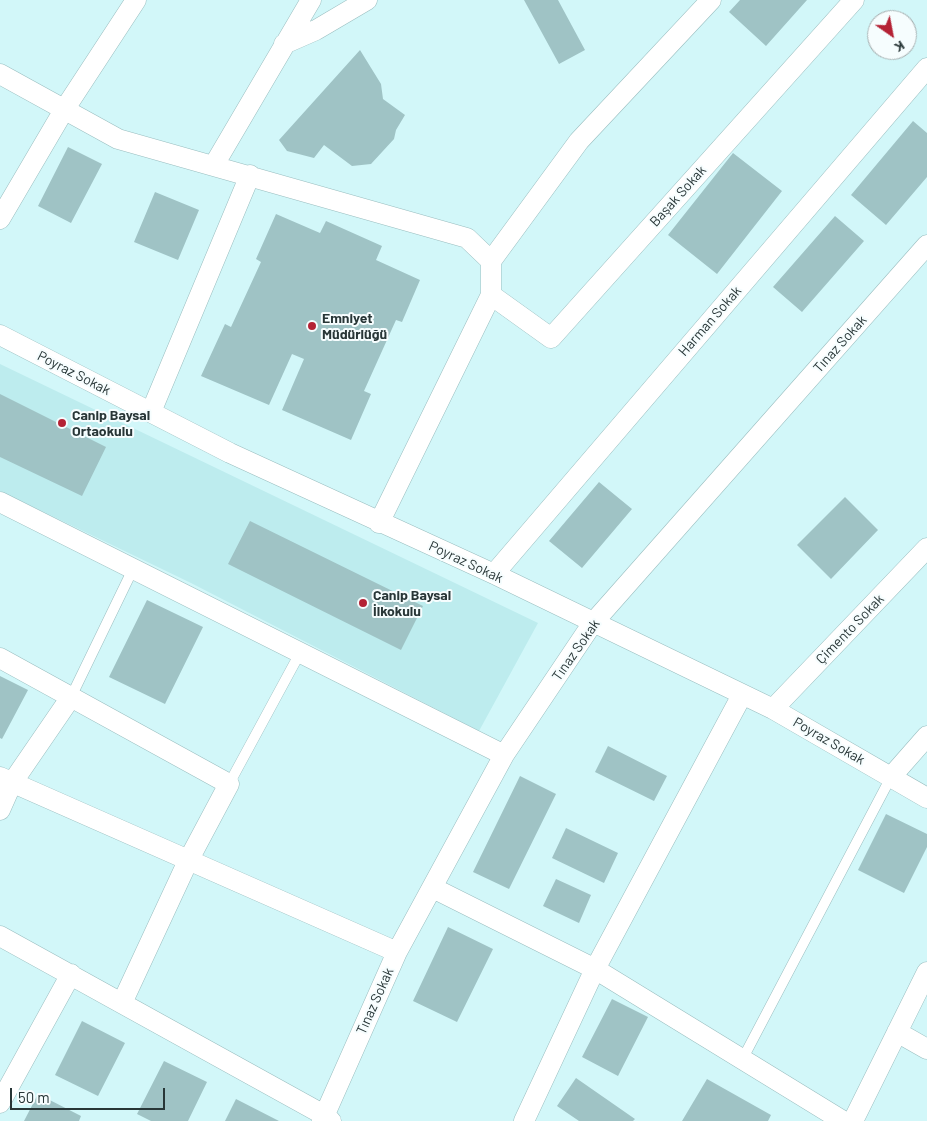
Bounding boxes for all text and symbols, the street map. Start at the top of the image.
north arrow [867,10,917,60]
text: K [892,38,908,57]
street label: Başak Sokak [646,162,710,230]
street label: Harman Sokak [675,283,745,359]
place label: Emniyet Müdürlüğü [322,310,387,342]
street label: Tınaz Sokak [810,312,870,376]
marker: Emniyet Müdürlüğü [306,320,318,332]
street label: Poyraz Sokak [35,347,113,399]
place label: Canip Baysal Ortaokulu [72,407,150,440]
marker: Canip Baysal Ortaokulu [56,417,68,429]
street label: Poyraz Sokak [426,537,506,587]
place label: Canip Baysal İlkokulu [373,587,451,620]
street label: Çimento Sokak [812,591,888,667]
marker: Canip Baysal İlkokulu [357,597,369,609]
street label: Tınaz Sokak [549,616,603,684]
street label: Poyraz Sokak [790,714,868,768]
street label: Tınaz Sokak [353,965,397,1037]
scale bar [12,1078,168,1110]
text: 50 m [18,1088,50,1106]

